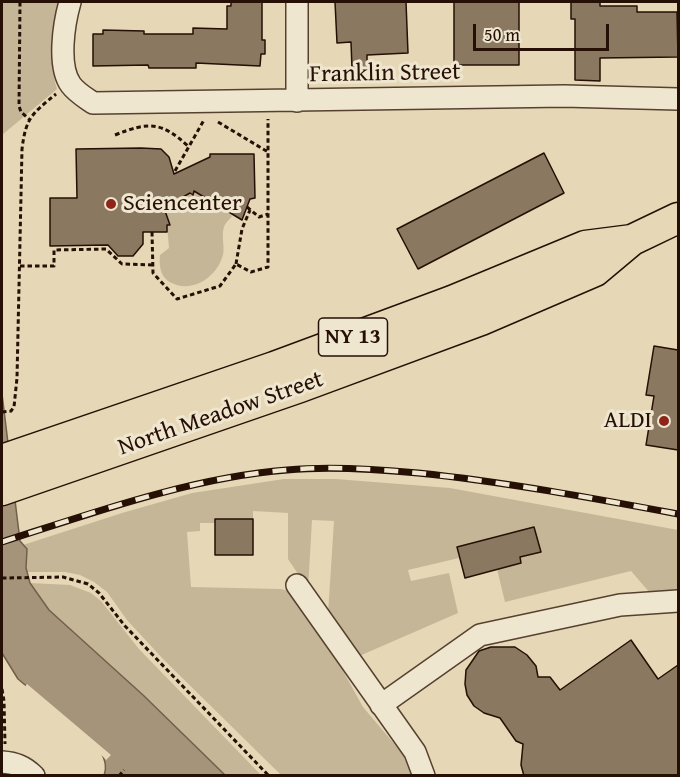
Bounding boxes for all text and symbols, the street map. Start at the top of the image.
scale bar [476,12,612,50]
text: 50 m [484,21,520,48]
street label: Franklin Street [309,58,461,90]
place label: Sciencenter [123,190,242,218]
marker: Sciencenter [104,197,118,211]
road number: NY 13 [318,318,388,356]
street label: North Meadow Street [115,365,327,463]
place label: ALDI [604,407,652,435]
marker: ALDI [657,414,671,428]

